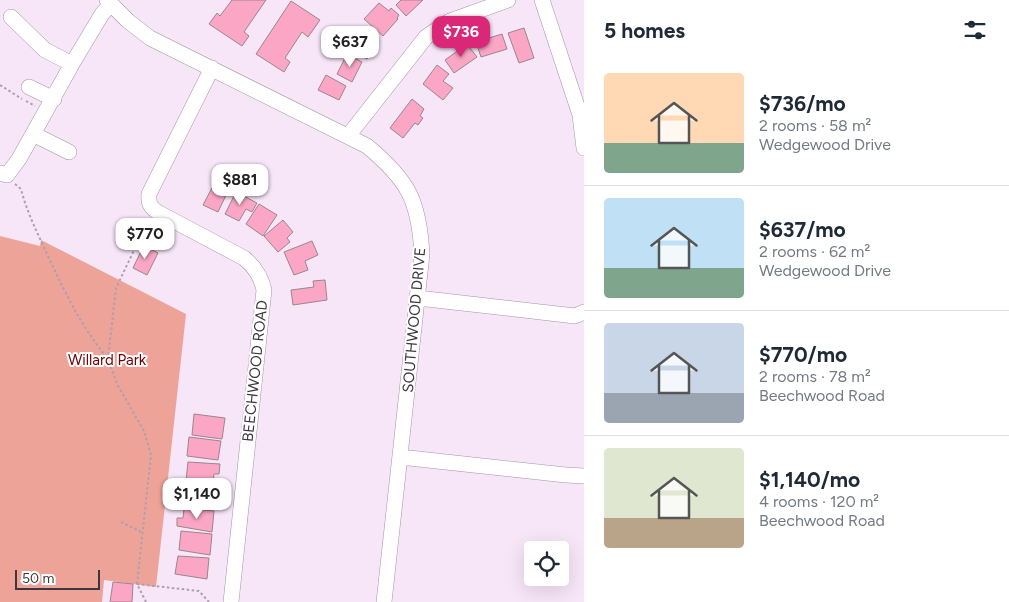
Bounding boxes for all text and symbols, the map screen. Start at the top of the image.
pin: $736 [431,15,491,58]
icon: filters [961,16,989,44]
text: 5 homes [604,18,685,43]
text: $736 [443,22,479,41]
pin: $637 [320,26,380,68]
text: $637 [332,32,368,51]
text: $736/mo [759,91,846,116]
icon: home [644,93,704,153]
text: 2 rooms · 58 m² [759,116,871,135]
text: Wedgewood Drive [759,135,891,154]
pin: $881 [210,164,270,206]
text: $881 [222,170,258,189]
text: $637/mo [759,217,846,242]
pin: $770 [115,218,175,260]
icon: home [644,218,704,278]
text: $770 [126,224,164,243]
text: 2 rooms · 62 m² [759,242,870,261]
street label: SOUTHWOOD DRIVE [399,247,429,393]
text: Wedgewood Drive [759,261,891,280]
street label: BEECHWOOD ROAD [239,299,271,443]
text: $770/mo [759,342,847,367]
icon: home [644,343,704,403]
park label: Willard Park [68,351,147,369]
text: 2 rooms · 78 m² [759,367,871,386]
text: Beechwood Road [759,386,885,405]
text: $1,140/mo [759,467,860,492]
icon: home [644,468,704,528]
pin: $1,140 [156,478,238,520]
text: $1,140 [174,484,220,503]
text: 4 rooms · 120 m² [759,492,879,511]
text: Beechwood Road [759,511,885,530]
map controls [524,541,569,586]
button: locate [524,541,569,586]
scale bar [15,567,100,590]
text: 50 m [22,570,54,587]

